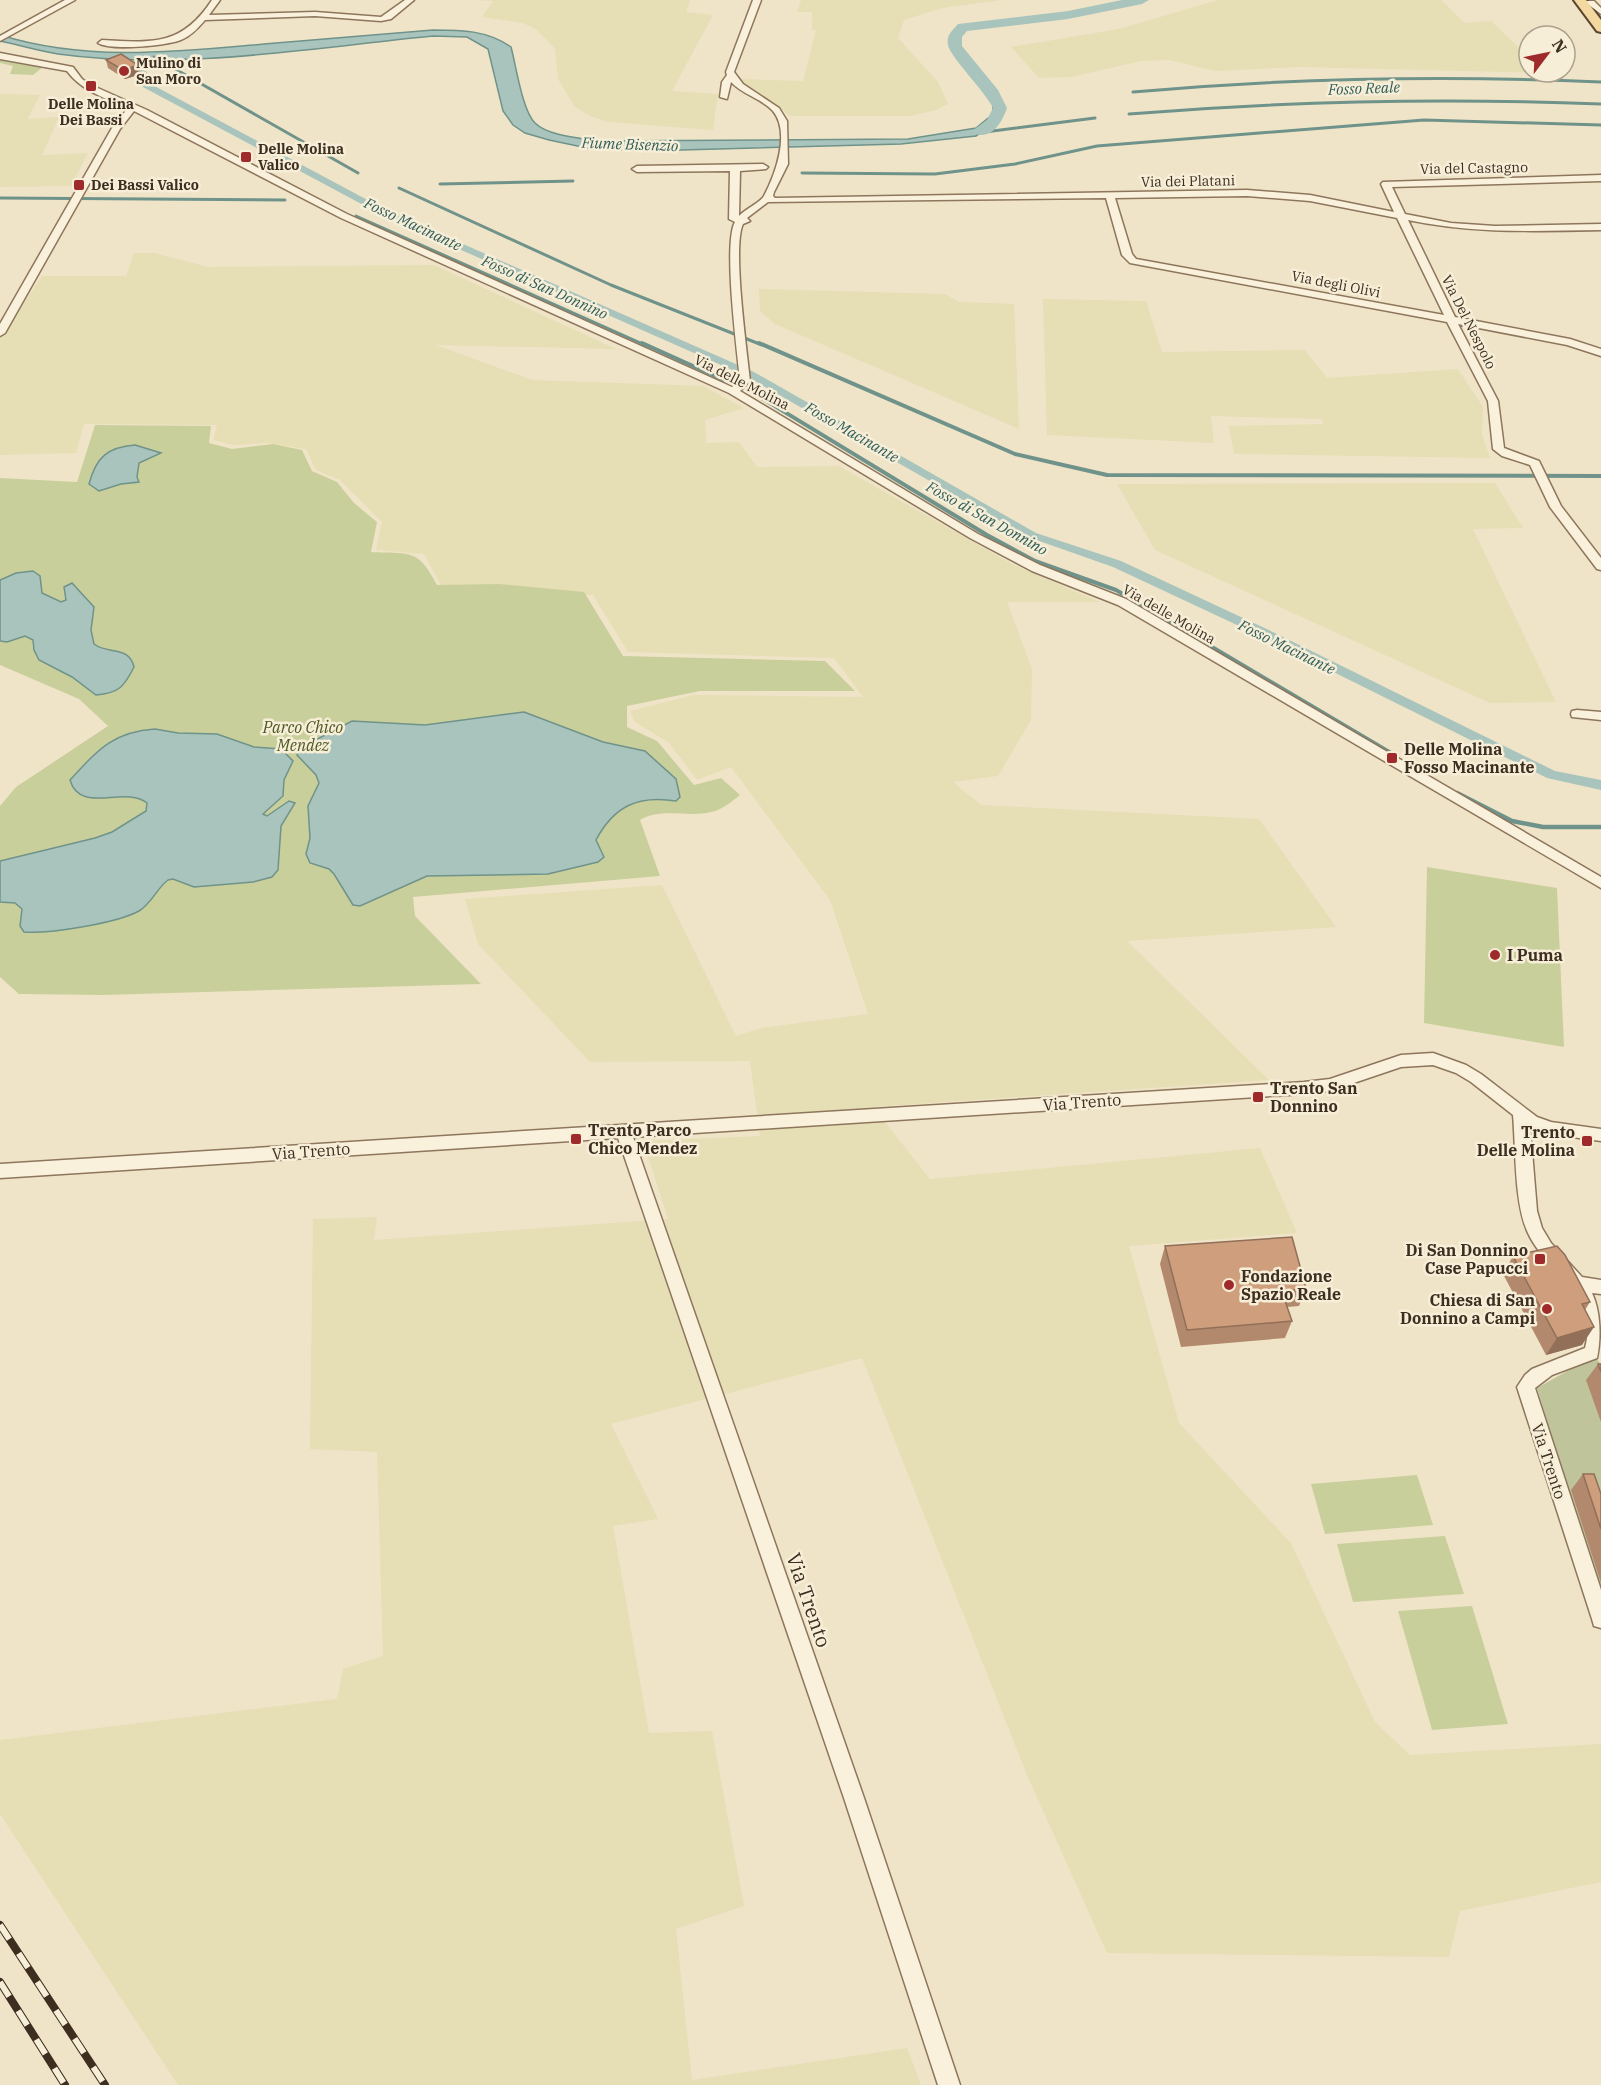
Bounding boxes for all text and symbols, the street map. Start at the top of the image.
north arrow [1517,24,1577,84]
text: N [1548,35,1572,57]
place label: Mulino di San Moro [136,54,201,88]
marker: Mulino di San Moro [117,64,131,78]
water label: Fosso Reale [1327,77,1401,99]
marker: Delle Molina Dei Bassi [84,79,98,93]
place label: Delle Molina Dei Bassi [48,95,134,129]
water label: Fiume Bisenzio [580,133,679,155]
place label: Delle Molina Valico [258,140,344,174]
marker: Delle Molina Valico [239,150,253,164]
street label: Via del Castagno [1420,158,1528,178]
street label: Via dei Platani [1141,171,1235,191]
place label: Dei Bassi Valico [91,176,199,194]
marker: Dei Bassi Valico [72,178,86,192]
water label: Fosso Macinante [360,193,465,255]
water label: Fosso di San Donnino [478,250,611,323]
street label: Via degli Olivi [1290,267,1382,301]
street label: Via Del Nespolo [1438,272,1500,372]
street label: Via delle Molina [691,350,793,414]
water label: Fosso Macinante [801,397,903,467]
water label: Fosso di San Donnino [922,476,1051,559]
street label: Via delle Molina [1119,580,1219,648]
water label: Fosso Macinante [1235,615,1339,679]
park label: Parco Chico Mendez [262,717,343,755]
place label: Delle Molina Fosso Macinante [1404,739,1535,777]
marker: Delle Molina Fosso Macinante [1385,751,1399,765]
place label: I Puma [1507,945,1563,965]
marker: I Puma [1488,948,1502,962]
place label: Trento San Donnino [1270,1078,1358,1116]
street label: Via Trento [1042,1089,1122,1115]
marker: Trento San Donnino [1251,1090,1265,1104]
place label: Trento Parco Chico Mendez [588,1120,697,1158]
place label: Trento Delle Molina [1477,1122,1575,1160]
marker: Trento Parco Chico Mendez [569,1132,583,1146]
marker: Trento Delle Molina [1580,1134,1594,1148]
street label: Via Trento [271,1138,351,1164]
place label: Di San Donnino Case Papucci [1406,1240,1528,1278]
marker: Di San Donnino Case Papucci [1533,1252,1547,1266]
place label: Fondazione Spazio Reale [1241,1266,1341,1304]
marker: Fondazione Spazio Reale [1222,1278,1236,1292]
place label: Chiesa di San Donnino a Campi [1400,1290,1535,1328]
marker: Chiesa di San Donnino a Campi [1540,1302,1554,1316]
street label: Via Trento [1527,1421,1571,1501]
street label: Via Trento [780,1549,838,1651]

